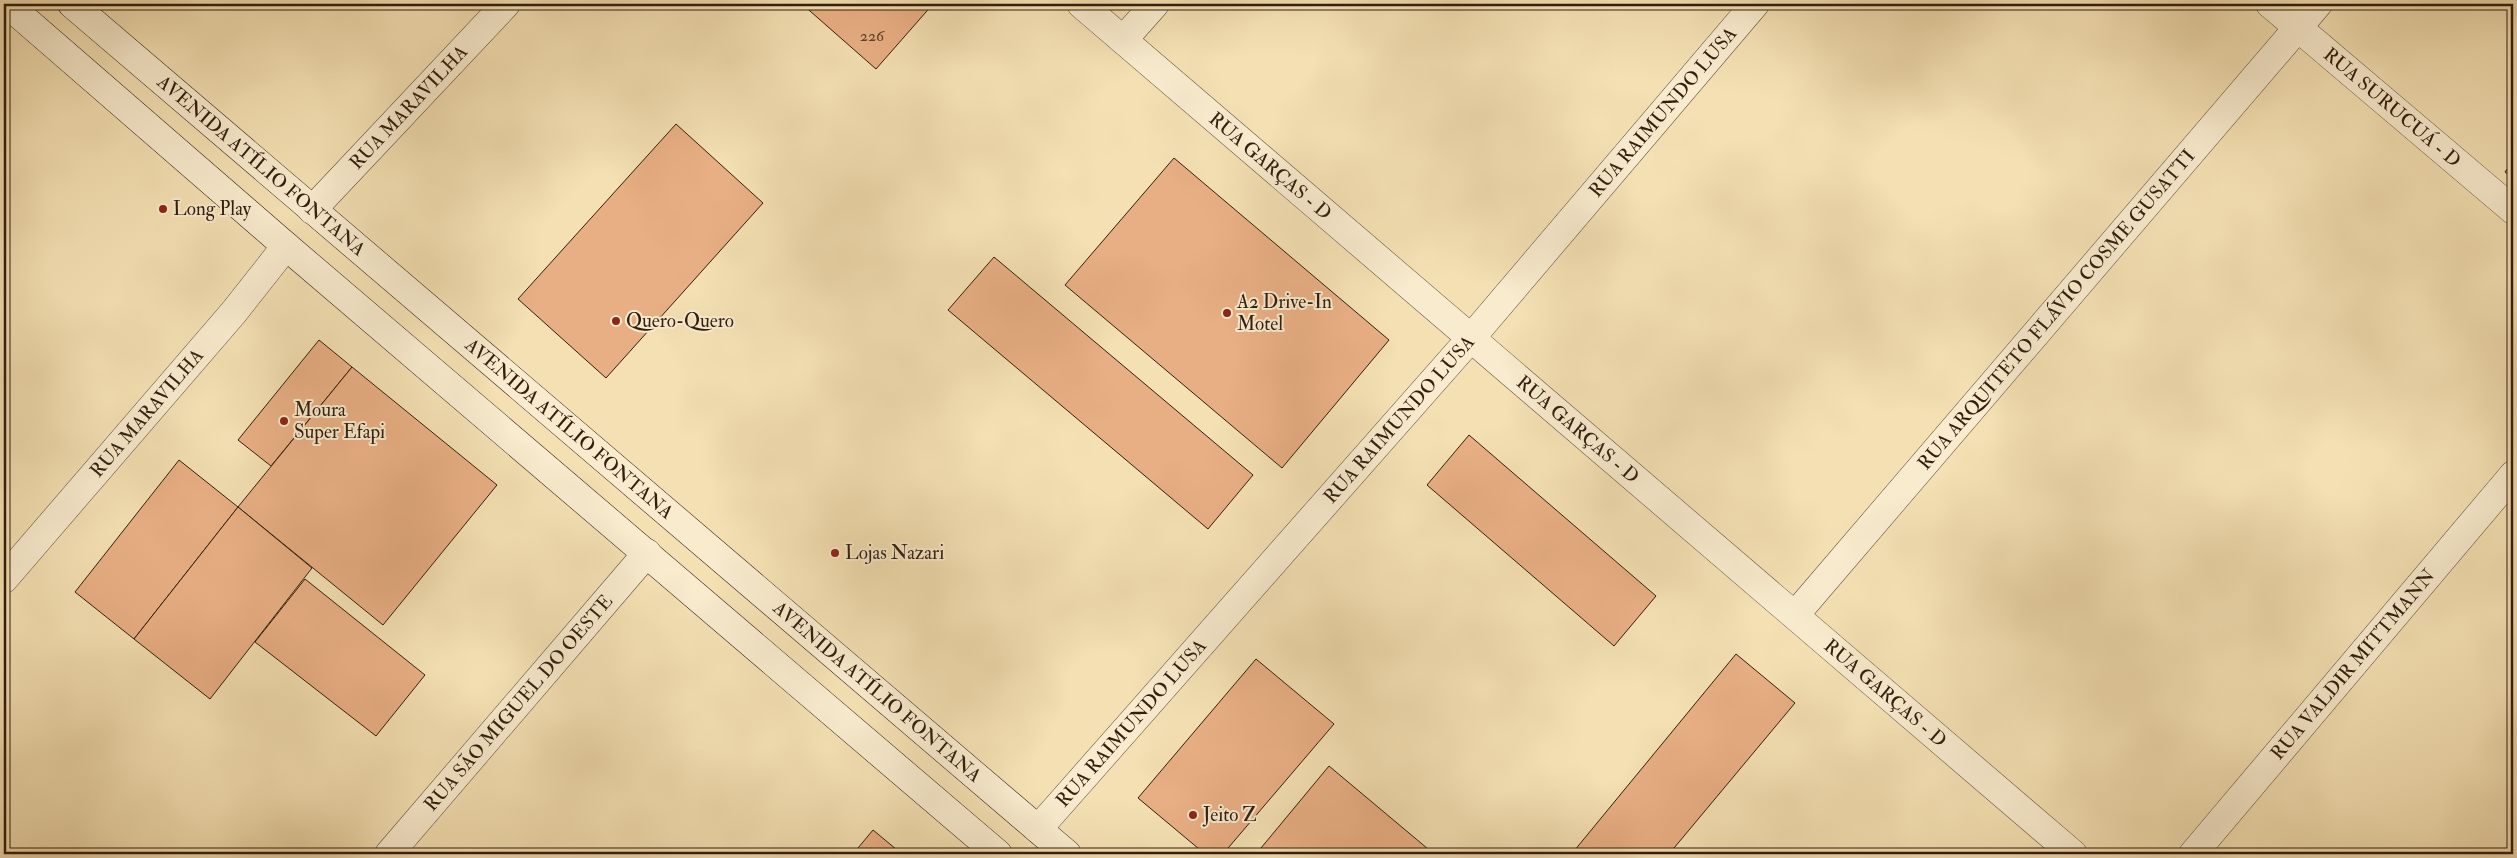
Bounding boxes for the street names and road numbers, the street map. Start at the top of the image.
street label: RUA RAIMUNDO LUSA [1584,22,1742,202]
street label: RUA MARAVILHA [344,40,473,175]
street label: RUA SURUCUÁ - D [2318,42,2466,173]
street label: AVENIDA ATÍLIO FONTANA [151,69,370,261]
street label: RUA GARÇAS - D [1204,107,1336,225]
street label: RUA ARQUITETO FLÁVIO COSME GUSATTI [1913,144,2200,475]
street label: RUA RAIMUNDO LUSA [1319,330,1480,509]
street label: AVENIDA ATÍLIO FONTANA [459,332,678,525]
street label: RUA MARAVILHA [85,344,209,482]
street label: RUA GARÇAS - D [1511,370,1644,489]
street label: RUA VALDIR MITTMANN [2266,564,2440,765]
street label: RUA SÃO MIGUEL DO OESTE [419,589,618,816]
street label: AVENIDA ATÍLIO FONTANA [767,595,986,788]
street label: RUA RAIMUNDO LUSA [1051,634,1212,812]
street label: RUA GARÇAS - D [1819,634,1951,752]

